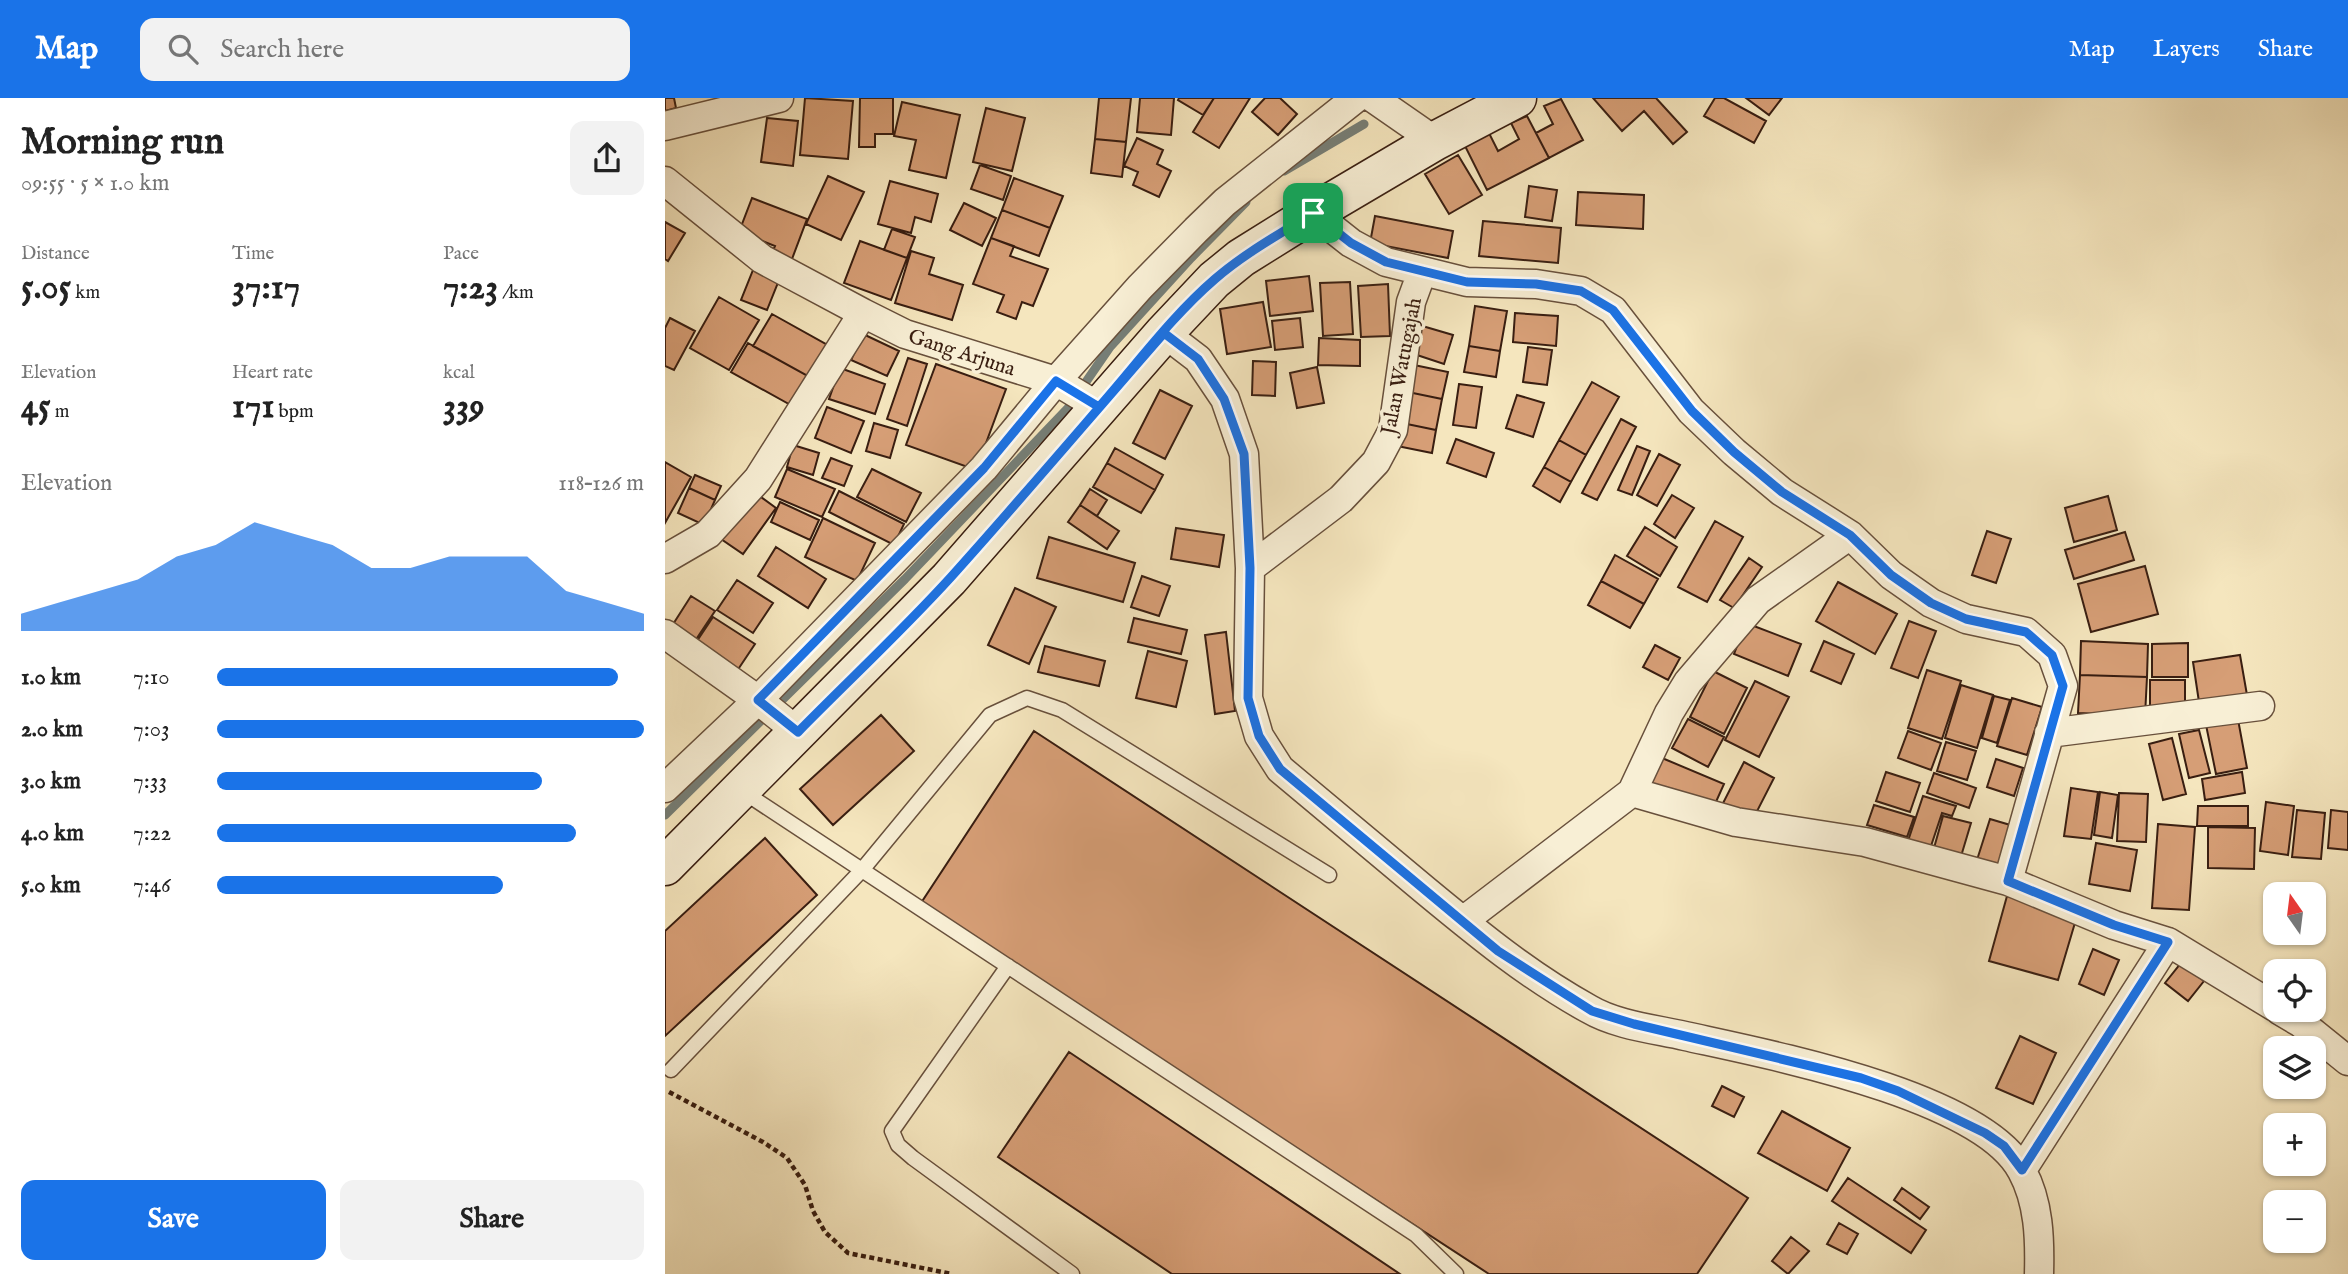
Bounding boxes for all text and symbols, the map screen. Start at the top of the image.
search box [140,18,630,81]
text: Map [35,28,98,70]
icon: search [164,30,202,68]
text: Search here [220,33,344,66]
text: Map [2069,34,2115,65]
text: Layers [2153,34,2220,65]
text: Share [2258,34,2313,65]
text: Morning run [21,119,224,167]
button: share [570,121,644,195]
text: 09:55 · 5 × 1.0 km [21,169,169,198]
pin [1283,183,1343,243]
icon: arrive [1294,194,1332,232]
text: Distance [21,242,90,266]
text: Time [232,242,274,266]
text: Pace [443,242,479,266]
text: 5.05 [21,266,71,311]
text: 37:17 [232,266,300,311]
text: 7:23 [443,266,498,311]
text: km [71,281,100,305]
text: /km [498,281,534,305]
street label: Jalan Watugajah [1376,295,1429,439]
street label: Gang Arjuna [905,323,1019,384]
text: Elevation [21,361,96,385]
text: Heart rate [232,361,313,385]
text: kcal [443,361,475,385]
text: 45 [21,385,51,430]
text: 171 [232,385,274,430]
text: 339 [443,385,484,430]
text: m [51,400,70,424]
text: bpm [274,400,314,424]
text: Elevation [21,469,112,498]
text: 118–126 m [558,469,644,498]
text: 1.0 km [21,663,81,692]
text: 7:10 [133,663,170,692]
text: 2.0 km [21,715,83,744]
text: 7:03 [133,715,170,744]
text: 3.0 km [21,767,81,796]
text: 7:33 [133,767,167,796]
text: 4.0 km [21,819,84,848]
text: 7:22 [133,819,171,848]
text: 5.0 km [21,871,81,900]
text: 7:46 [133,871,171,900]
north arrow [2263,882,2326,945]
map controls [2263,882,2326,1253]
button: locate [2263,959,2326,1022]
button: layers [2263,1036,2326,1099]
button: + [2263,1113,2326,1176]
button: Save [21,1180,326,1260]
button: Share [340,1180,644,1260]
button: − [2263,1190,2326,1253]

